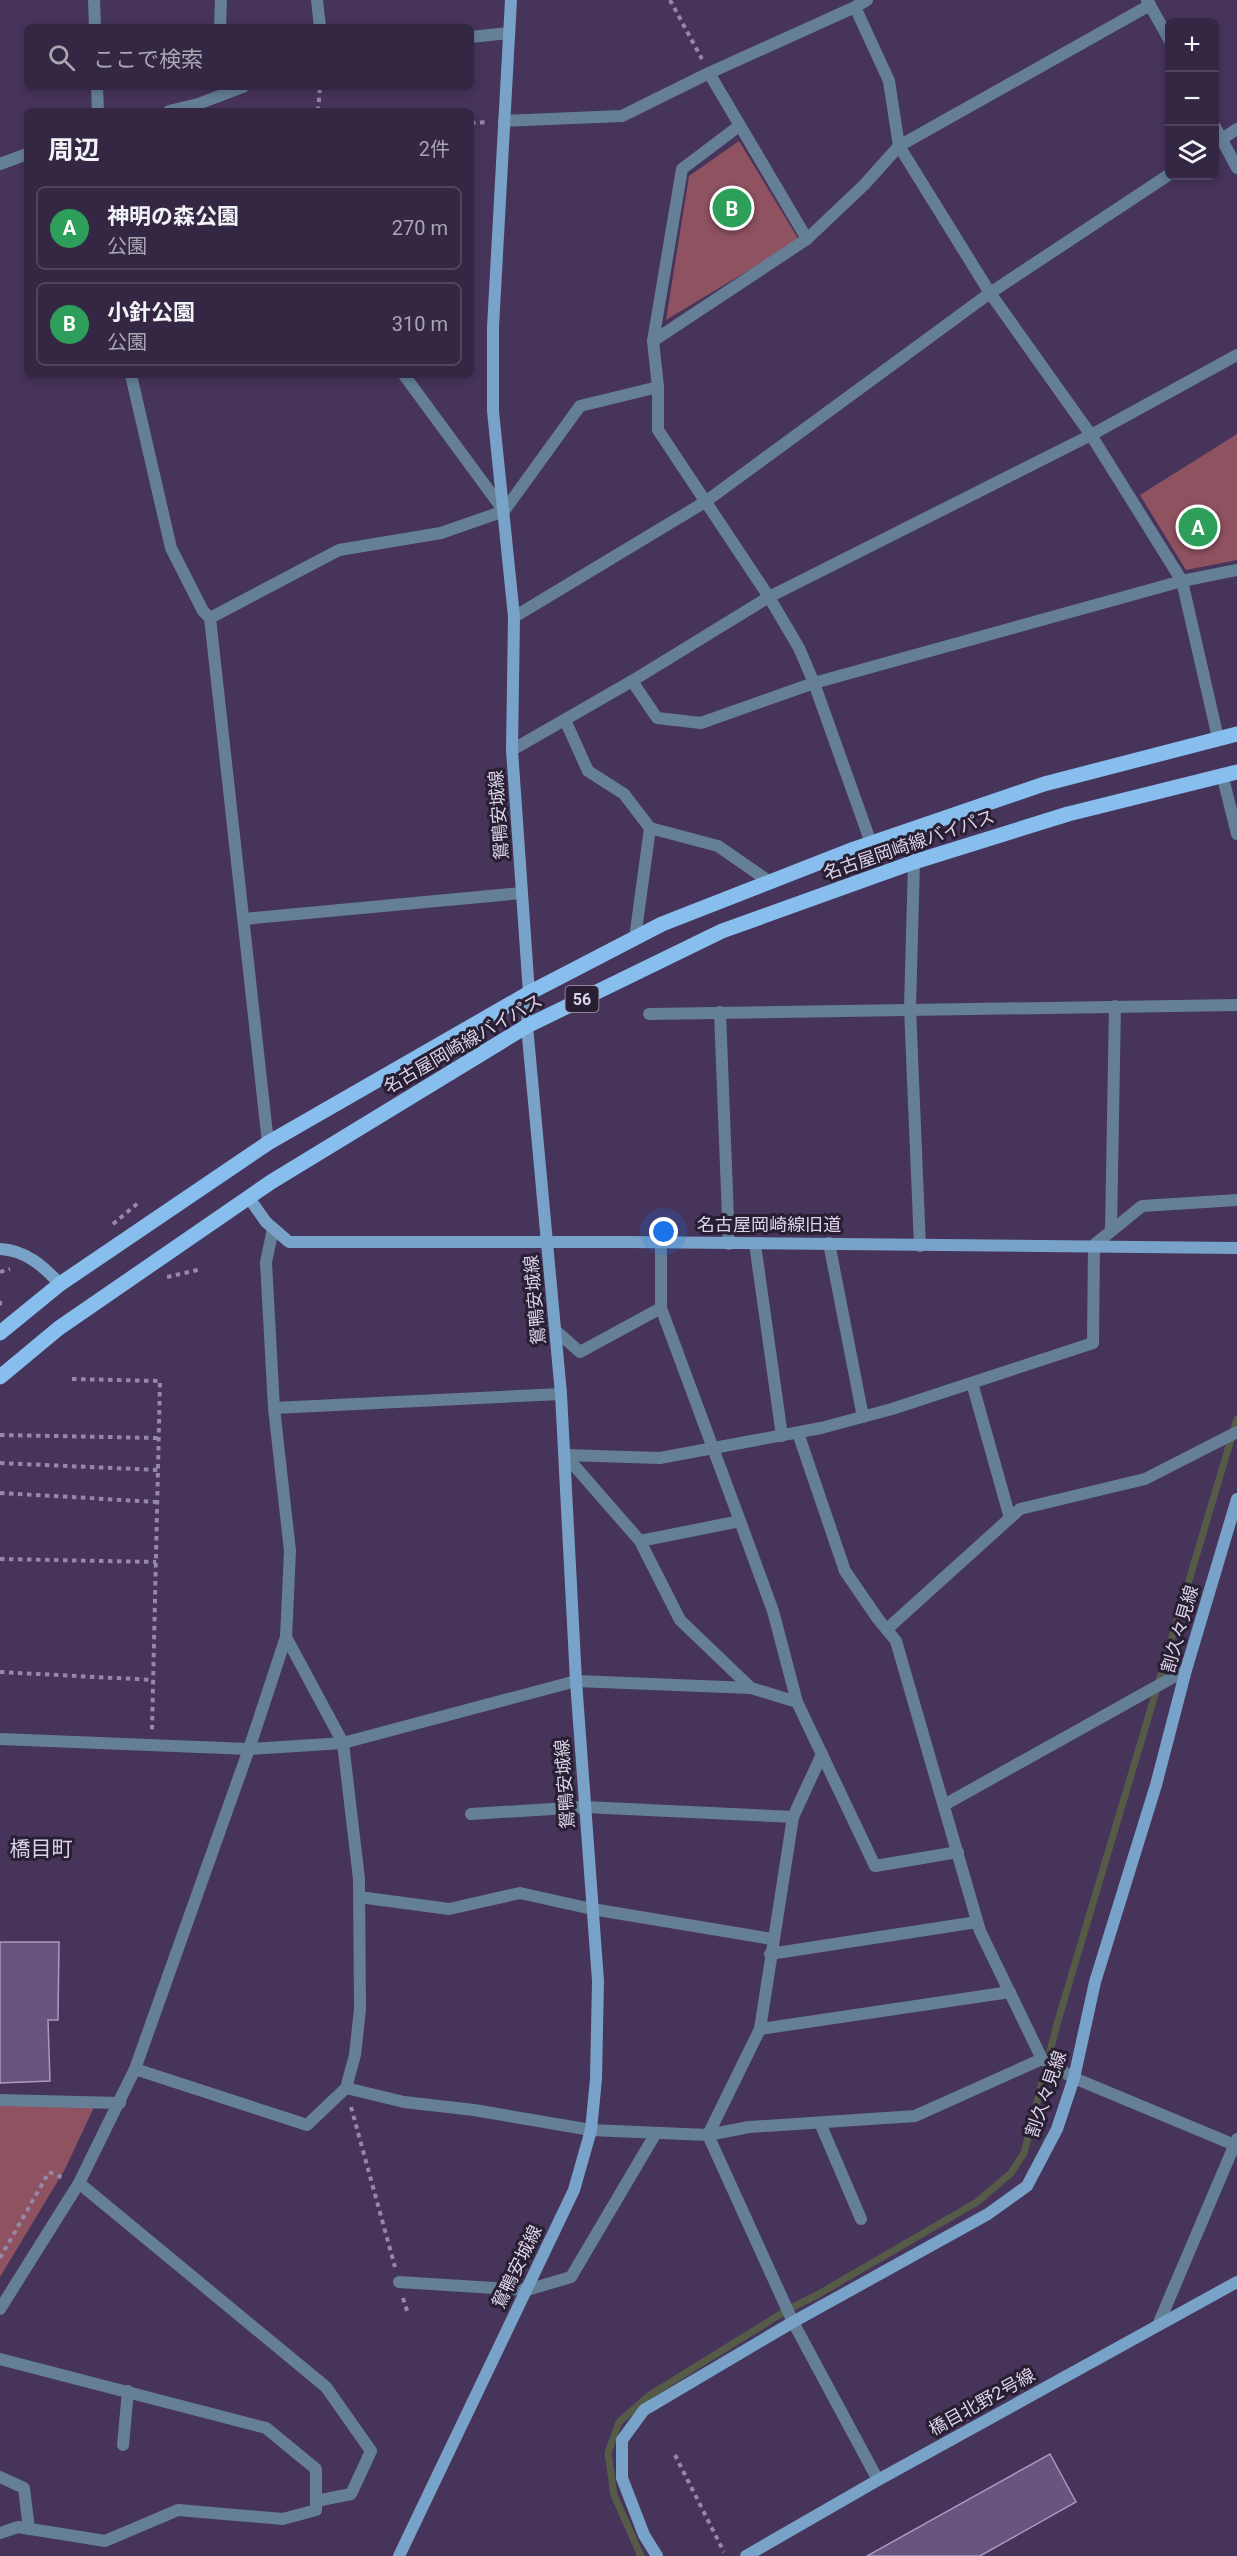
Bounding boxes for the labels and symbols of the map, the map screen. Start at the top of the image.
pin: B [712,186,752,230]
pin: A [1178,504,1218,550]
street label: 鴛鴨安城線 [485,769,512,861]
street label: 名古屋岡崎線バイパス [820,805,997,884]
road number: 56 [566,986,598,1012]
street label: 名古屋岡崎線バイパス [380,990,546,1098]
street label: 名古屋岡崎線旧道 [697,1214,841,1235]
your location [649,1217,678,1246]
street label: 鴛鴨安城線 [520,1254,549,1346]
street label: 割久々見線 [1157,1583,1202,1675]
street label: 鴛鴨安城線 [551,1738,578,1830]
district label: 橋目町 [10,1837,73,1861]
street label: 割久々見線 [1021,2048,1070,2140]
street label: 鴛鴨安城線 [487,2222,546,2312]
street label: 橋目北野2号線 [925,2364,1039,2439]

